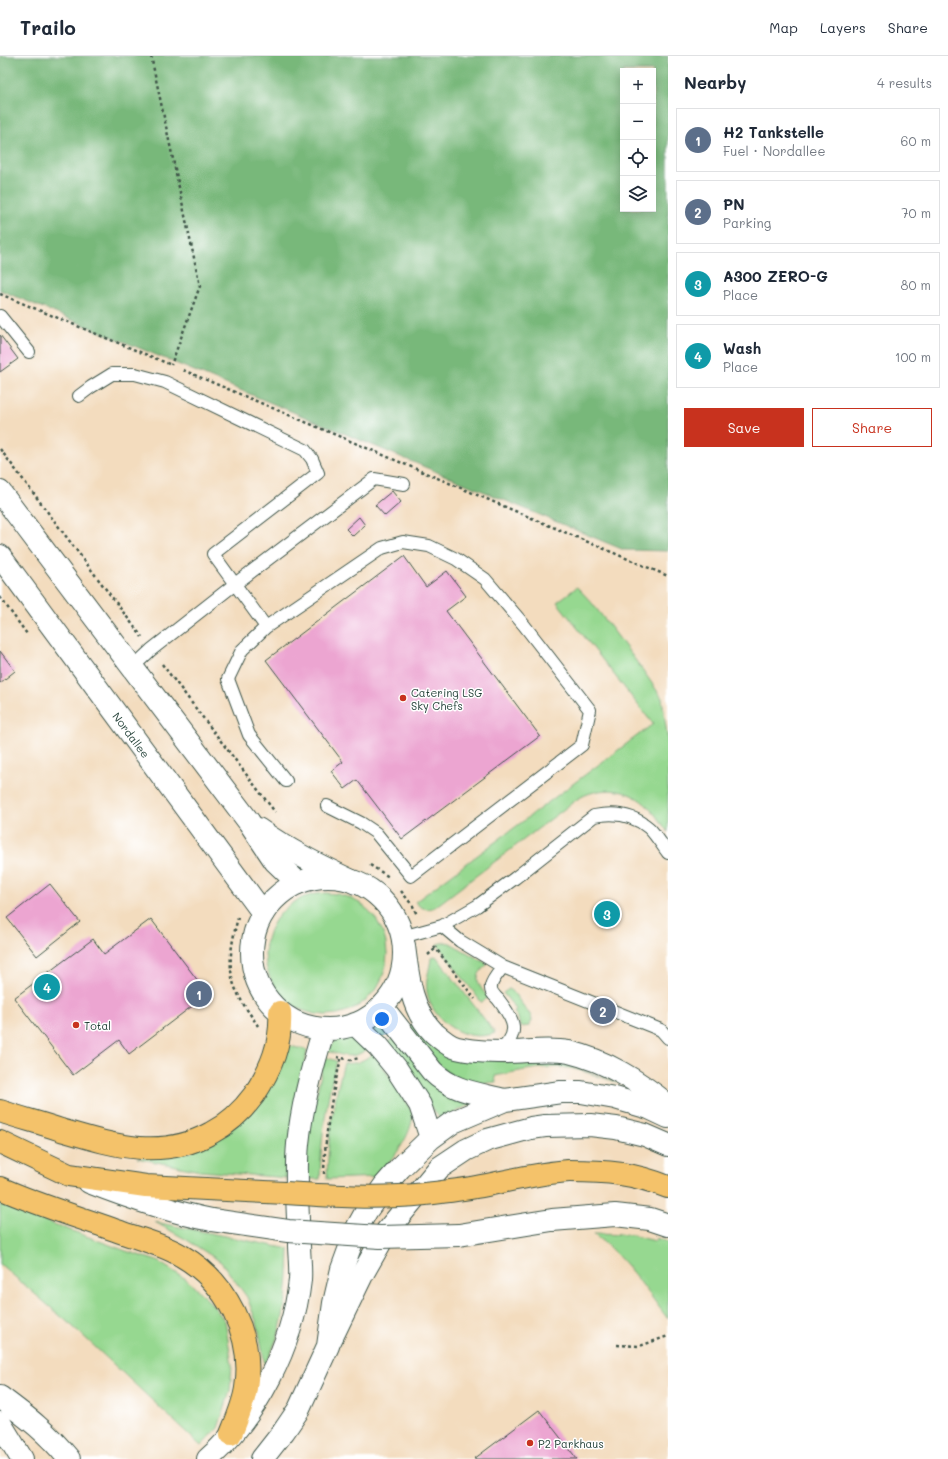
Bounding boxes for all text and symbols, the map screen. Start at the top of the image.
text: Trailo [20,15,76,40]
text: Map [769,18,798,37]
text: Layers [820,18,866,37]
text: Share [888,18,928,37]
map controls [620,68,656,212]
button: + [620,68,656,104]
text: Nearby [684,71,746,93]
text: 4 results [877,74,932,91]
button: − [620,104,656,140]
text: H2 Tankstelle [723,122,824,142]
text: 1 [695,132,701,149]
text: 60 m [901,132,931,149]
button: locate [620,140,656,176]
text: Fuel · Nordallee [723,142,825,159]
button: layers [620,176,656,212]
text: PN [723,194,745,214]
text: 2 [694,204,702,221]
text: 70 m [901,204,931,221]
text: Parking [723,214,771,231]
text: A300 ZERO-G [723,266,828,286]
text: 3 [694,276,702,293]
text: 80 m [901,276,931,293]
text: Place [723,286,758,303]
text: Wash [723,338,761,358]
text: 4 [694,348,702,365]
text: 100 m [895,348,931,365]
text: Place [723,358,758,375]
button: Save [684,408,804,447]
button: Share [812,408,932,447]
place label: Catering LSG Sky Chefs [411,685,482,713]
marker: Catering LSG Sky Chefs [398,693,408,703]
street label: Nordallee [110,709,154,761]
pin: 3 [594,899,620,929]
pin: 4 [34,972,60,1002]
pin: 1 [186,979,212,1009]
pin: 2 [590,996,616,1026]
your location [372,1009,392,1029]
place label: Total [84,1018,111,1033]
marker: Total [71,1020,81,1030]
place label: P2 Parkhaus [538,1436,604,1451]
marker: P2 Parkhaus [525,1438,535,1448]

